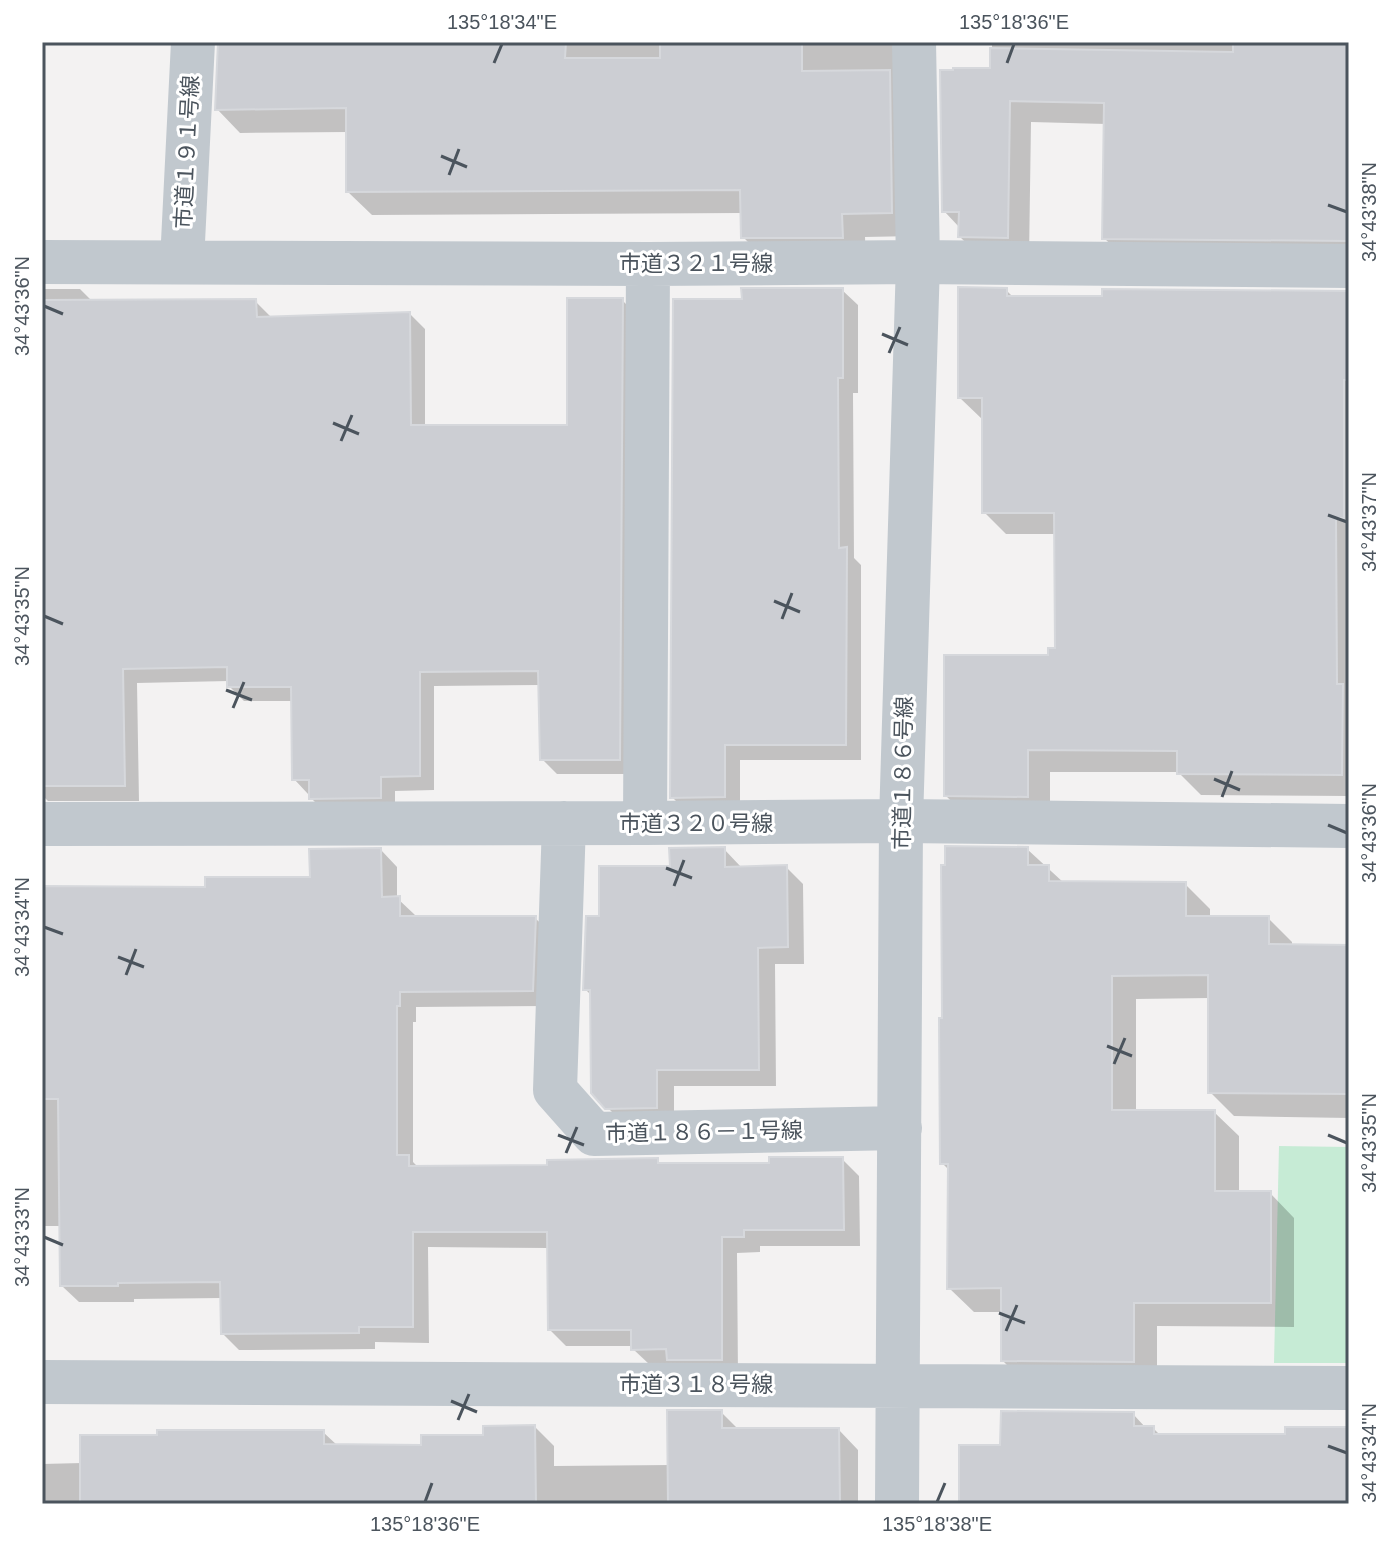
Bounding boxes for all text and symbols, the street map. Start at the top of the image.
text: 135°18'34"E [447,11,557,33]
text: 135°18'36"E [959,11,1069,33]
street label: 市道１９１号線 [170,74,204,230]
text: 34°43'38"N [1358,162,1380,262]
street label: 市道３２１号線 [619,251,773,276]
text: 34°43'36"N [11,256,33,356]
text: 34°43'37"N [1358,472,1380,572]
text: 34°43'35"N [11,566,33,666]
street label: 市道１８６号線 [889,696,917,850]
text: 34°43'36"N [1358,783,1380,883]
street label: 市道３２０号線 [619,811,773,836]
text: 34°43'34"N [11,877,33,977]
text: 34°43'35"N [1358,1093,1380,1193]
street label: 市道１８６－１号線 [605,1118,803,1146]
text: 34°43'33"N [11,1187,33,1287]
street label: 市道３１８号線 [619,1372,773,1397]
text: 34°43'34"N [1358,1403,1380,1503]
text: 135°18'36"E [370,1513,480,1535]
text: 135°18'38"E [882,1513,992,1535]

